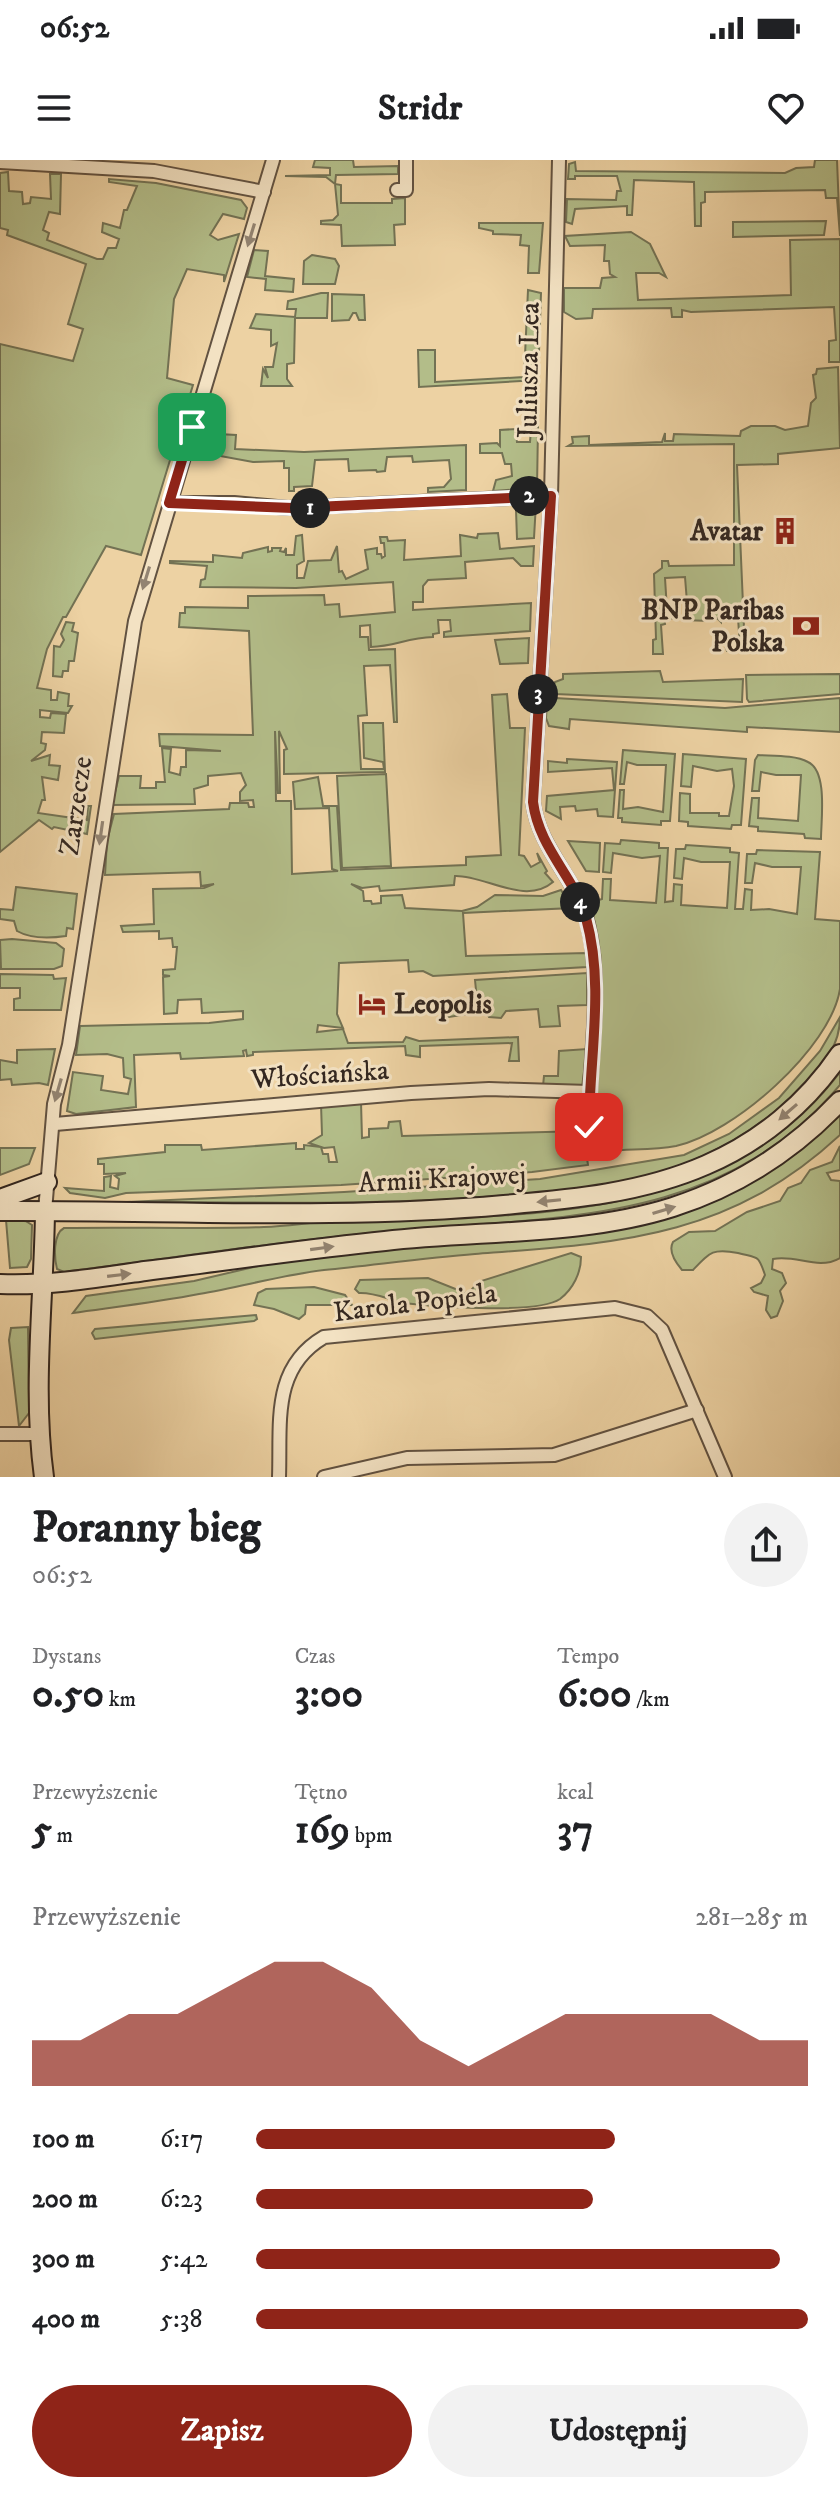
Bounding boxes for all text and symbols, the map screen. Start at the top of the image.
text: 06:52 [40,10,109,47]
icon: menu [32,86,76,130]
text: Stridr [378,86,462,131]
icon: heart [764,86,808,130]
one-way arrow [244,223,257,247]
street label: Juliusza Lea [510,301,548,441]
pin [158,393,226,461]
icon: arrive [170,405,214,449]
pin: 2 [509,476,549,516]
text: 2 [524,482,534,509]
pin: 1 [290,488,330,528]
text: 1 [306,494,314,521]
place label: Avatar [689,514,764,549]
building icon: Avatar [770,516,800,546]
one-way arrow [139,566,152,590]
place label: BNP Paribas Polska [641,593,785,660]
bank icon: BNP Paribas Polska [791,611,821,641]
pin: 3 [518,674,558,714]
text: 3 [534,680,542,707]
street label: Zarzecze [52,754,100,858]
one-way arrow [94,821,107,846]
pin: 4 [560,882,600,922]
text: 4 [574,888,586,915]
place label: Leopolis [394,987,493,1022]
hotel icon: Leopolis [357,989,387,1019]
street label: Włościańska [249,1053,390,1097]
one-way arrow [51,1078,64,1102]
pin [555,1093,623,1161]
one-way arrow [779,1103,798,1121]
icon: check [567,1105,611,1149]
street label: Armii Krajowej [357,1157,527,1201]
one-way arrow [536,1194,561,1207]
one-way arrow [653,1203,677,1216]
one-way arrow [310,1241,335,1254]
one-way arrow [107,1268,132,1281]
street label: Karola Popiela [331,1276,499,1330]
text: Poranny bieg [32,1501,261,1556]
button: share [724,1503,808,1587]
text: 06:52 [32,1559,92,1592]
text: Dystans [32,1643,101,1670]
text: Czas [295,1643,335,1670]
text: Tempo [557,1643,619,1670]
text: 0.50 [32,1670,104,1720]
text: 3:00 [295,1670,363,1720]
text: 6:00 [557,1670,632,1720]
text: km [104,1686,136,1713]
text: /km [632,1686,670,1713]
text: Przewyższenie [32,1779,158,1806]
text: Tętno [295,1779,347,1806]
text: kcal [557,1779,593,1806]
text: 5 [32,1806,52,1856]
text: 169 [295,1806,350,1856]
text: 37 [557,1806,593,1856]
text: m [52,1822,73,1849]
text: bpm [350,1822,393,1849]
text: Przewyższenie [32,1901,181,1934]
text: 281–285 m [695,1901,808,1934]
text: 100 m [32,2123,95,2156]
text: 6:17 [160,2123,204,2156]
text: 200 m [32,2183,98,2216]
text: 6:23 [160,2183,203,2216]
text: 300 m [32,2243,95,2276]
text: 5:42 [160,2243,207,2276]
text: 400 m [32,2303,100,2336]
text: 5:38 [160,2303,202,2336]
button: Zapisz [32,2385,412,2477]
button: Udostępnij [428,2385,808,2477]

